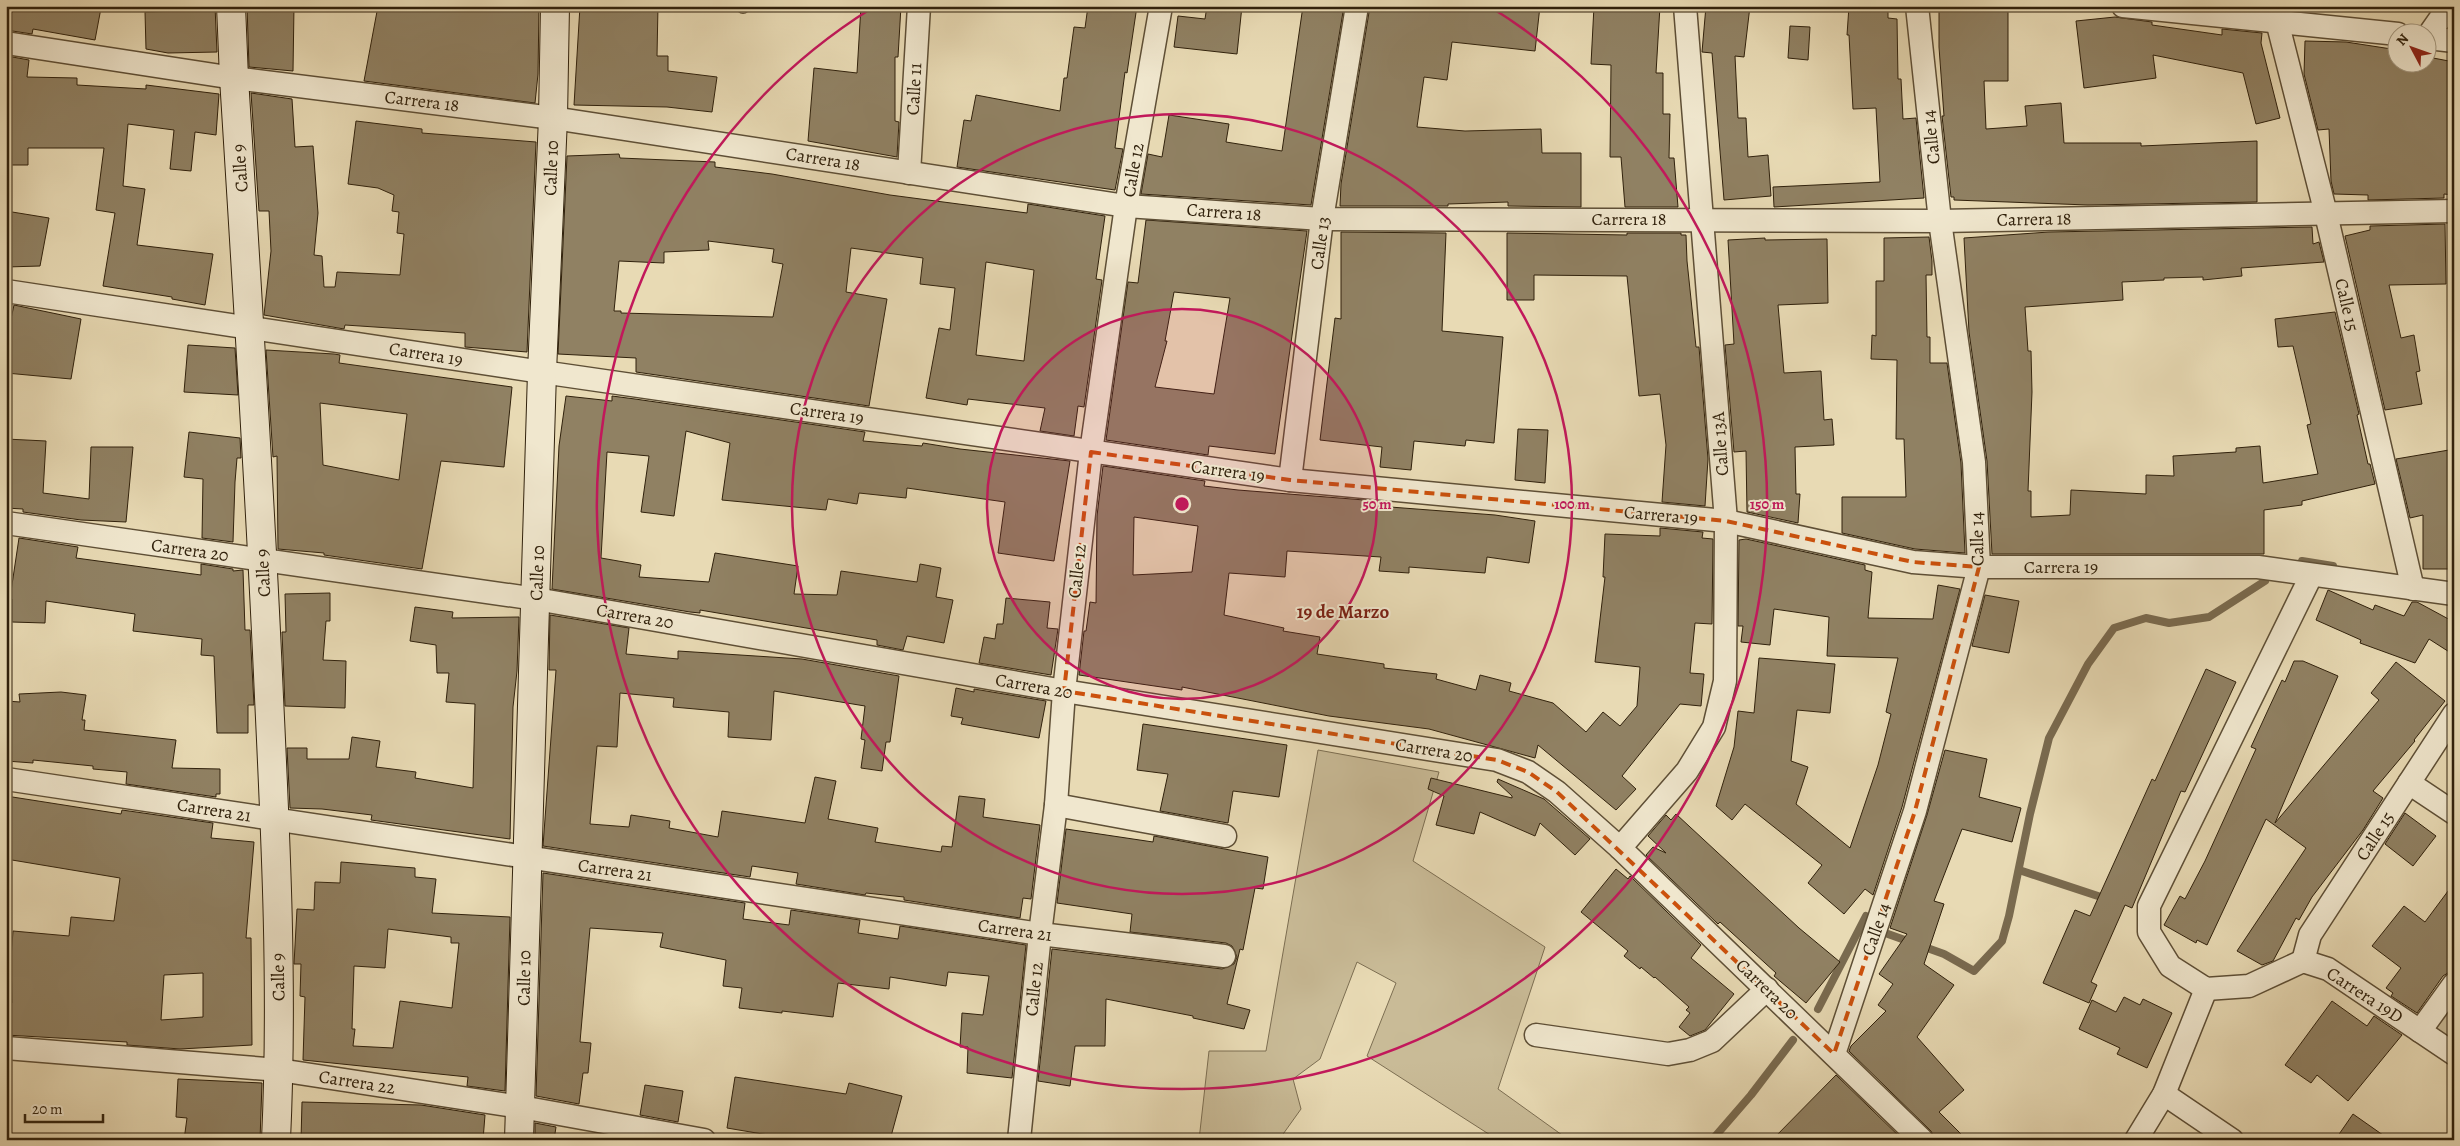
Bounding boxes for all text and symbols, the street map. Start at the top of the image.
north arrow [2388,22,2438,72]
text: N [2392,30,2413,50]
street label: Calle 11 [901,62,927,116]
street label: Carrera 18 [383,85,461,117]
street label: Calle 14 [1916,109,1946,165]
street label: Calle 10 [538,140,564,196]
street label: Carrera 18 [784,141,862,177]
street label: Calle 12 [1116,141,1150,199]
street label: Calle 9 [226,143,254,193]
street label: Carrera 18 [1186,197,1262,227]
street label: Carrera 18 [1996,206,2072,232]
street label: Carrera 18 [1592,207,1666,231]
street label: Calle 13 [1304,215,1336,271]
street label: Calle 15 [2329,276,2365,334]
street label: Carrera 19 [387,336,465,372]
street label: Carrera 19 [789,396,865,430]
street label: Calle 13A [1706,411,1734,477]
street label: Carrera 19 [1190,454,1266,488]
text: 50 m [1362,494,1392,514]
text: 100 m [1554,494,1590,514]
text: 150 m [1750,494,1785,514]
centre of rings [1173,495,1191,513]
street label: Carrera 19 [1623,500,1699,530]
street label: Calle 14 [1965,512,1989,566]
street label: Carrera 20 [150,533,230,567]
street label: Calle 12 [1062,542,1092,599]
street label: Calle 10 [524,545,550,601]
street label: Calle 9 [250,548,276,598]
street label: Carrera 19 [2024,555,2098,579]
street label: Carrera 20 [594,597,676,635]
district label: 19 de Marzo [1297,599,1389,625]
street label: Carrera 20 [993,667,1075,705]
street label: Carrera 20 [1394,732,1474,768]
street label: Carrera 21 [175,792,253,828]
street label: Calle 15 [2350,807,2400,865]
street label: Carrera 21 [576,853,654,887]
street label: Calle 14 [1856,899,1896,959]
street label: Carrera 21 [976,913,1054,947]
street label: Calle 10 [512,950,536,1006]
street label: Calle 9 [266,953,290,1001]
street label: Carrera 20 [1731,953,1803,1025]
street label: Calle 12 [1019,960,1049,1017]
street label: Carrera 19D [2322,961,2408,1029]
street label: Carrera 22 [317,1064,397,1100]
scale bar [25,1091,102,1123]
text: 20 m [32,1099,63,1119]

